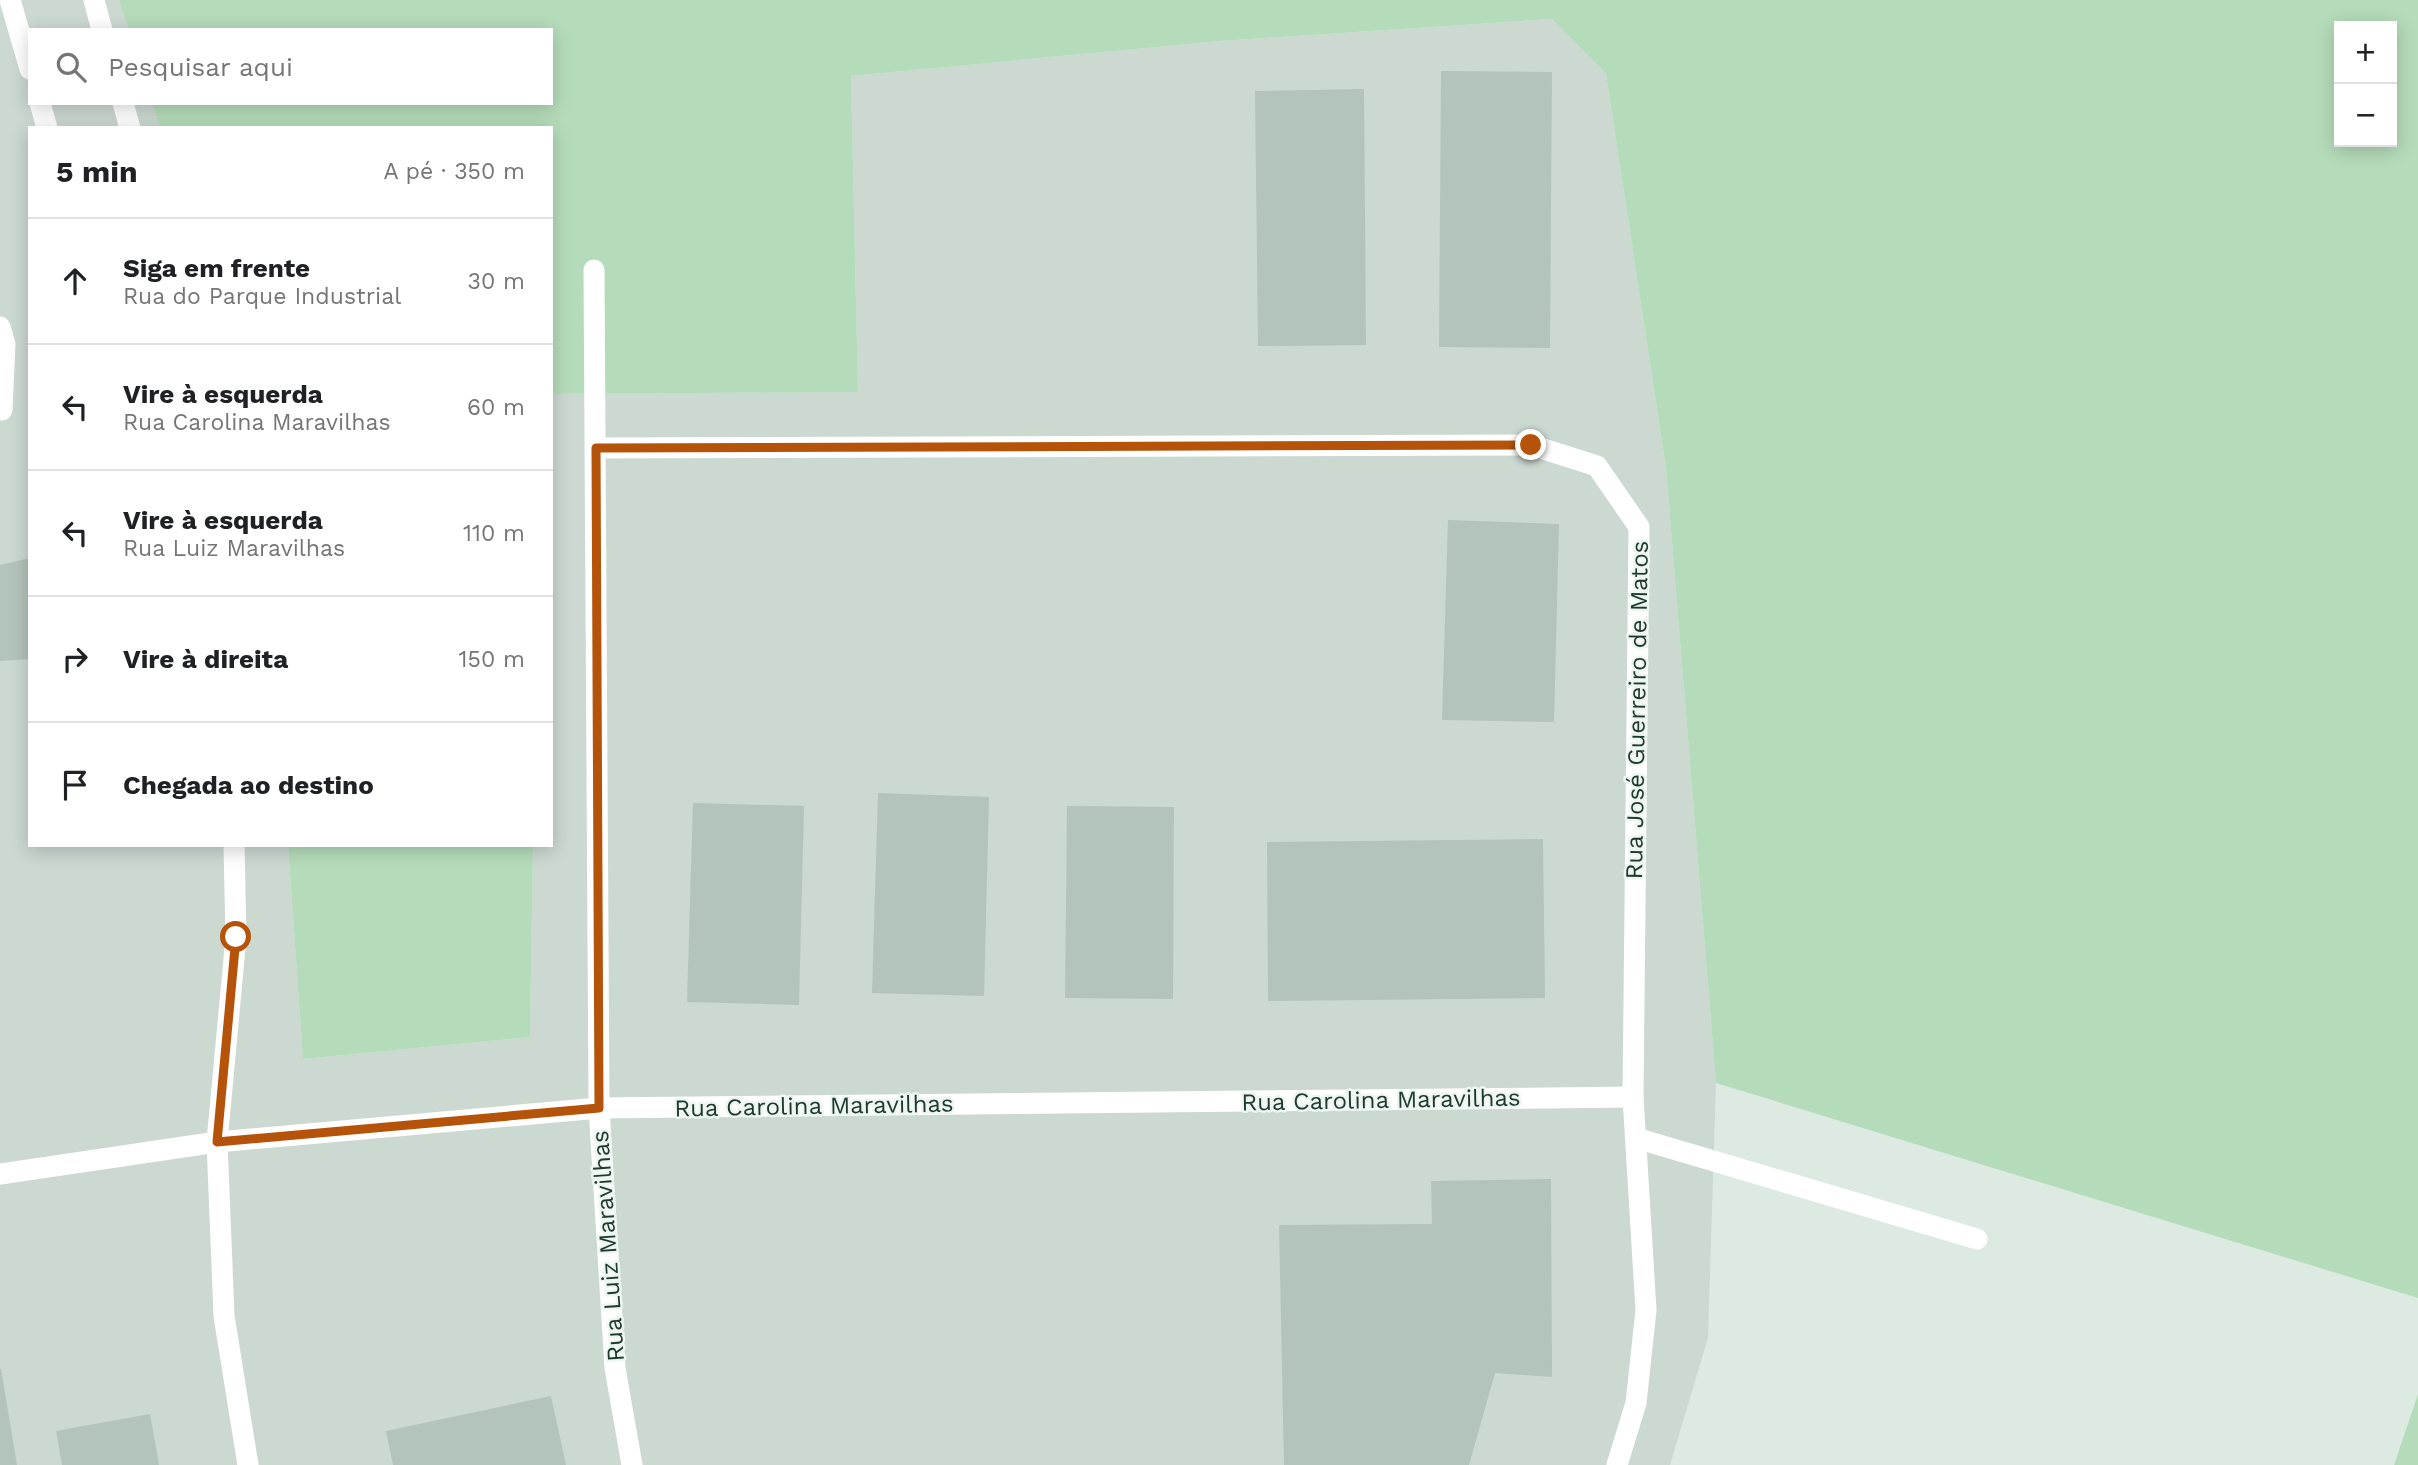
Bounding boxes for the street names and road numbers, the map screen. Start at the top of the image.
street label: Rua José Guerreiro de Matos [1620,540,1654,880]
street label: Rua Carolina Maravilhas [1241,1084,1521,1116]
street label: Rua Carolina Maravilhas [674,1090,954,1122]
street label: Rua Luiz Maravilhas [586,1129,630,1363]

